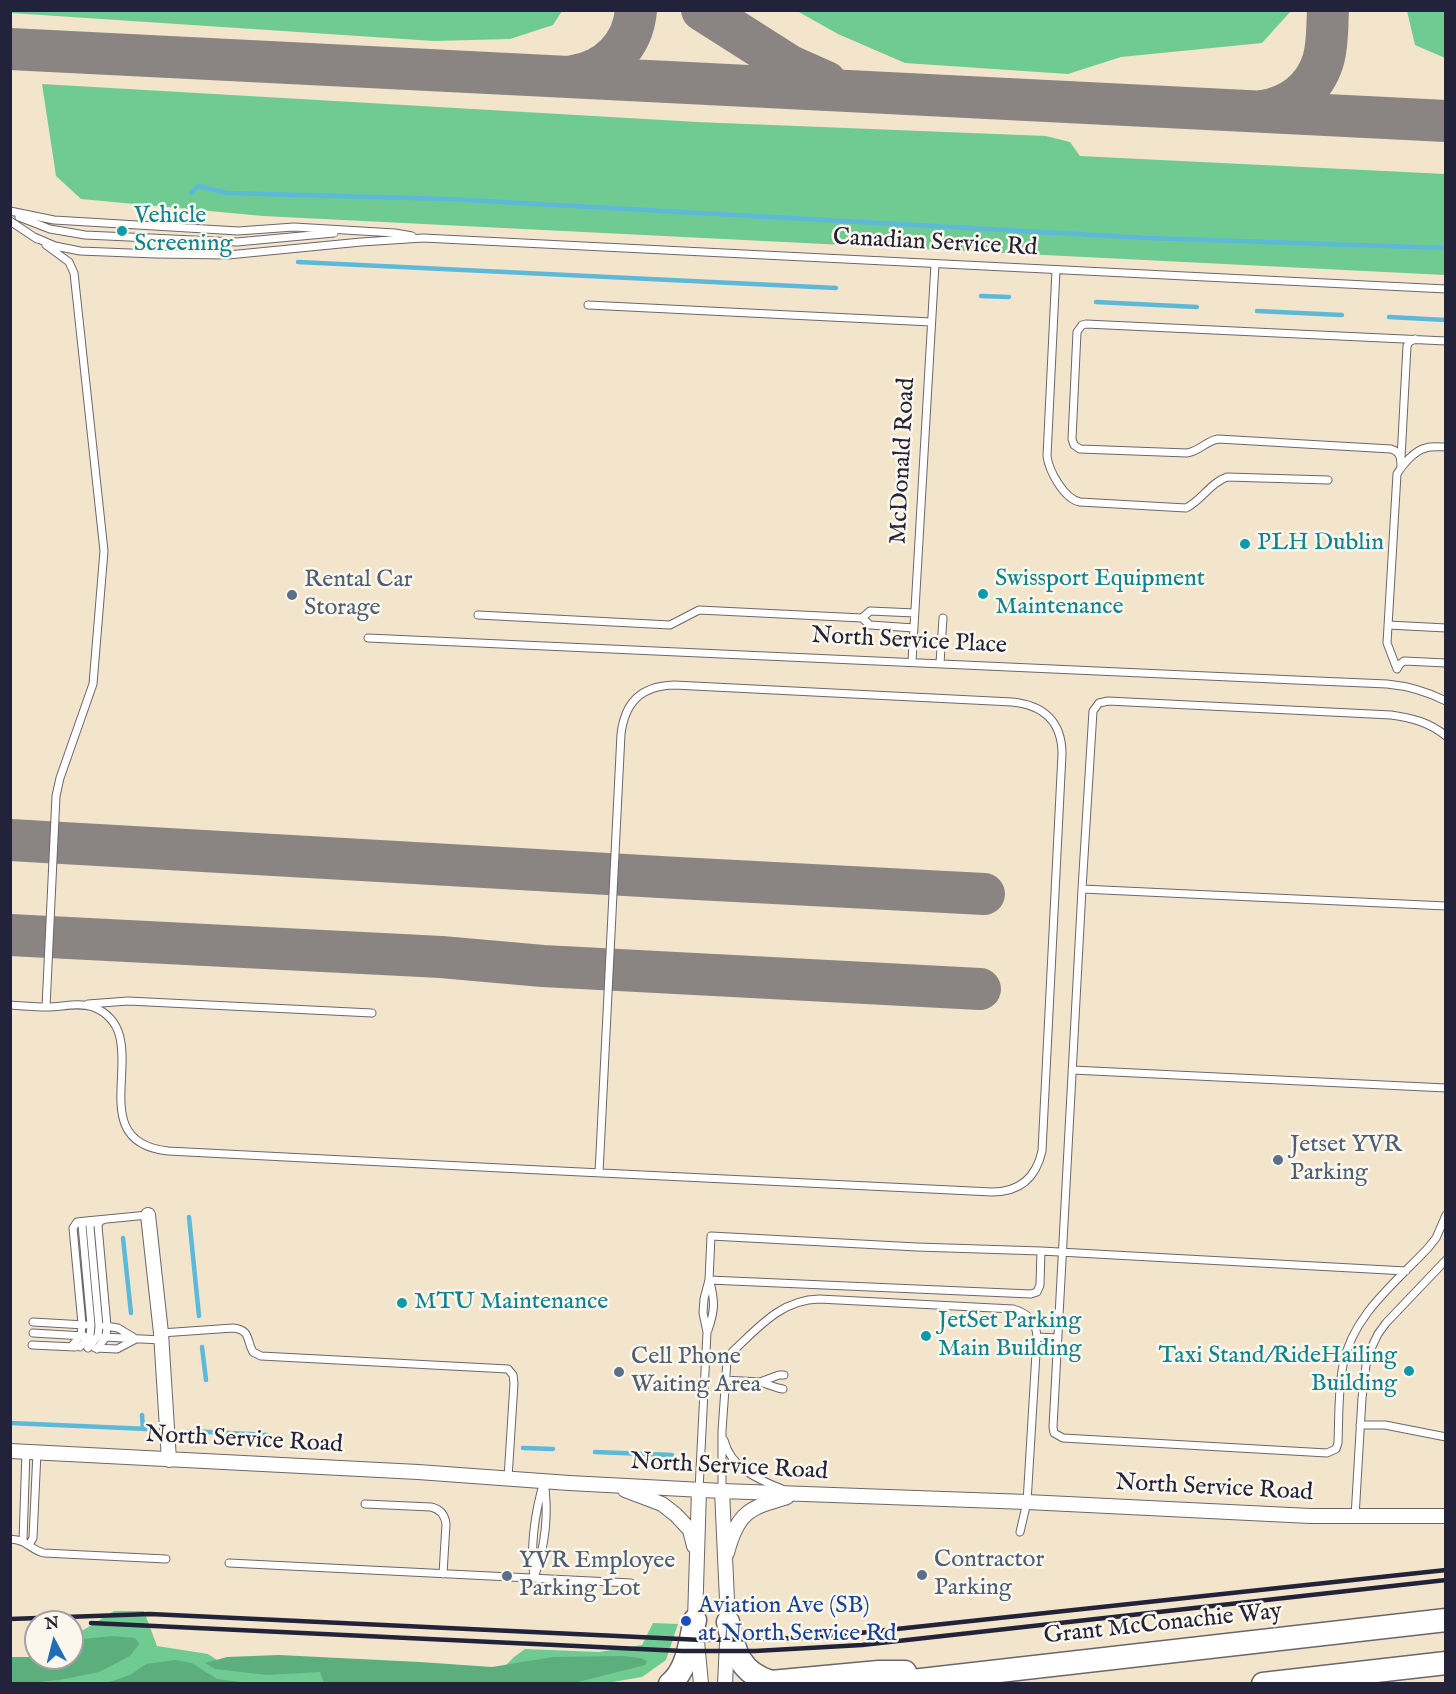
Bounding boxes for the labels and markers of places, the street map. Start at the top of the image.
place label: Vehicle Screening [134,203,232,259]
marker: Vehicle Screening [115,224,129,238]
place label: PLH Dublin [1257,530,1384,558]
marker: PLH Dublin [1238,537,1252,551]
place label: Swissport Equipment Maintenance [995,566,1205,622]
place label: Rental Car Storage [304,567,413,623]
marker: Swissport Equipment Maintenance [976,587,990,601]
marker: Rental Car Storage [285,588,299,602]
place label: Jetset YVR Parking [1290,1132,1402,1188]
marker: Jetset YVR Parking [1271,1153,1285,1167]
place label: MTU Maintenance [414,1289,608,1317]
marker: MTU Maintenance [395,1296,409,1310]
place label: JetSet Parking Main Building [938,1308,1082,1364]
marker: JetSet Parking Main Building [919,1329,933,1343]
place label: Taxi Stand/RideHailing Building [1159,1343,1397,1399]
place label: Cell Phone Waiting Area [631,1344,761,1400]
marker: Taxi Stand/RideHailing Building [1402,1364,1416,1378]
marker: Cell Phone Waiting Area [612,1365,626,1379]
place label: Contractor Parking [934,1547,1044,1603]
place label: YVR Employee Parking Lot [519,1548,675,1604]
marker: Contractor Parking [915,1568,929,1582]
marker: YVR Employee Parking Lot [500,1569,514,1583]
place label: Aviation Ave (SB) at North Service Rd [698,1593,896,1649]
marker: Aviation Ave (SB) at North Service Rd [679,1614,693,1628]

